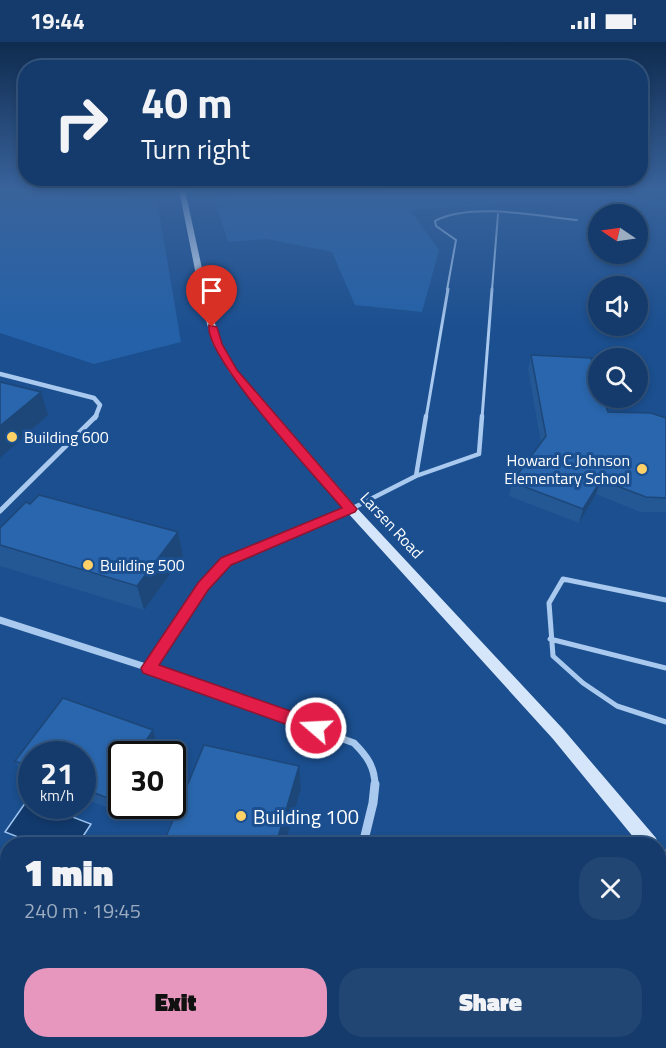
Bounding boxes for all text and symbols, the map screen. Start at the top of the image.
text: 19:44 [30,4,85,38]
text: 40 m [141,70,233,134]
icon: right [42,84,120,162]
text: Turn right [141,128,250,169]
north arrow [588,204,648,264]
map controls [588,204,648,408]
pin [186,265,237,327]
icon: arrive [195,274,228,307]
button: sound [588,276,648,336]
button: search [588,348,648,408]
place label: Building 600 [24,425,109,449]
marker: Building 600 [5,430,19,444]
place label: Howard C Johnson Elementary School [504,448,630,490]
marker: Howard C Johnson Elementary School [635,462,649,476]
street label: Larsen Road [355,486,429,564]
place label: Building 500 [100,553,185,577]
marker: Building 500 [81,558,95,572]
position arrow [284,696,348,760]
speed limit sign: 30 [108,741,186,819]
text: 21 [40,750,74,796]
text: km/h [40,784,74,807]
place label: Building 100 [253,801,359,832]
marker: Building 100 [234,809,248,823]
text: 1 min [24,845,113,900]
button: close [579,857,642,920]
text: 240 m · 19:45 [24,895,141,926]
button: Exit [24,968,327,1037]
button: Share [339,968,642,1037]

